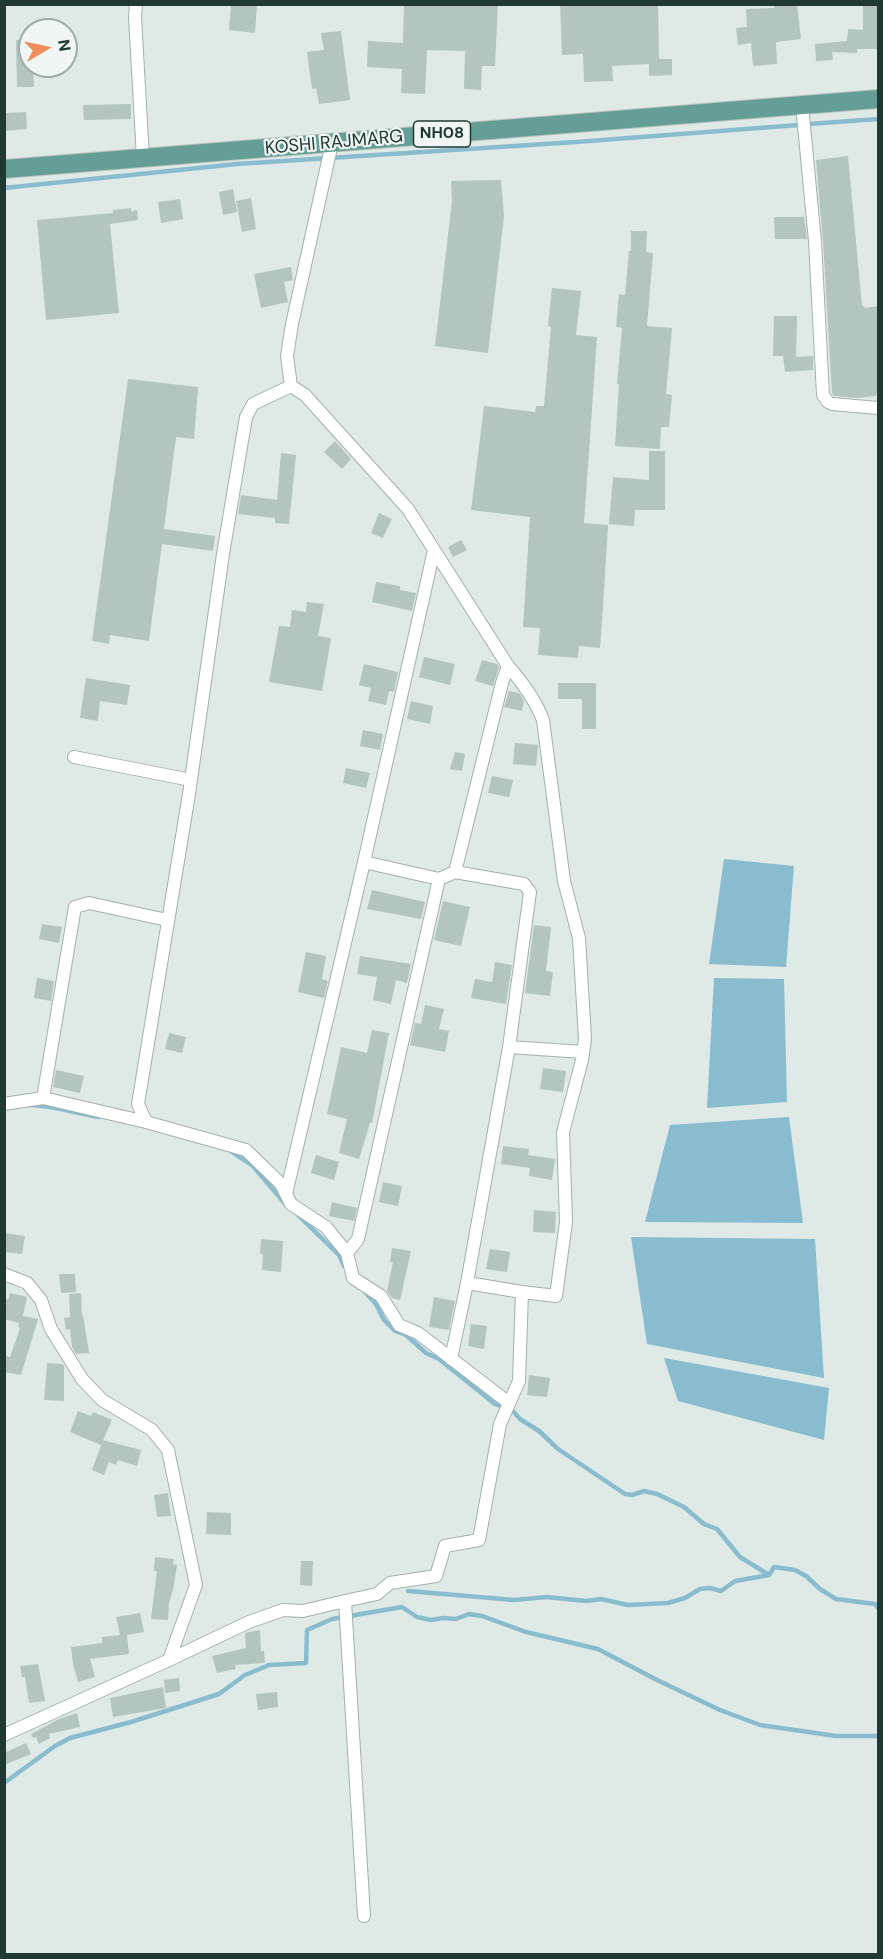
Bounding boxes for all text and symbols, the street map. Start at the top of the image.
north arrow [18,18,78,78]
text: N [53,38,76,53]
road number: NH08 [414,121,470,147]
street label: KOSHI RAJMARG [264,126,404,160]

